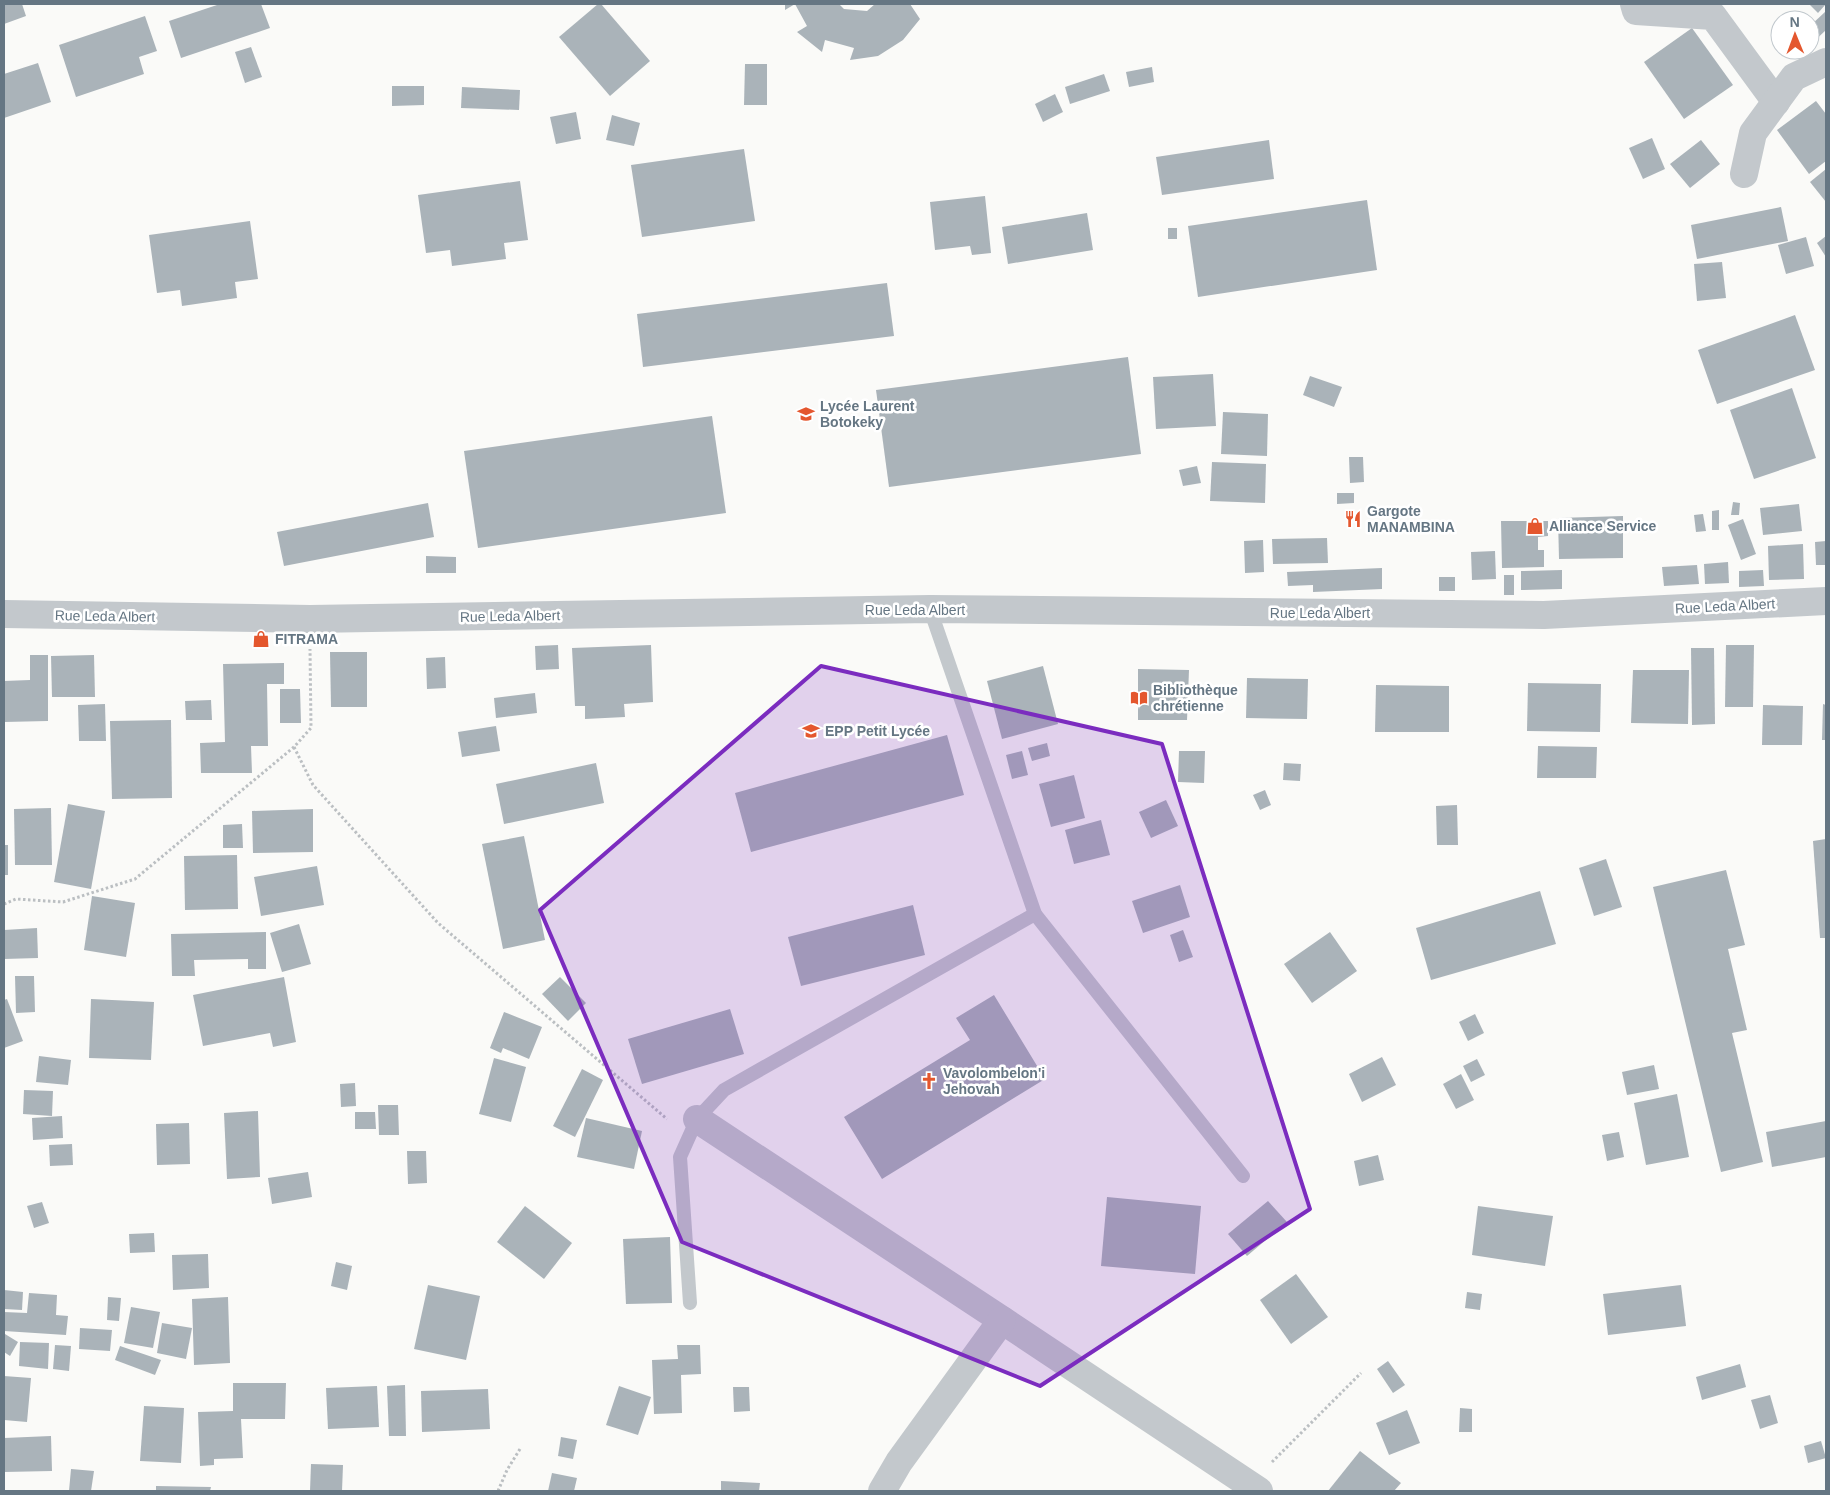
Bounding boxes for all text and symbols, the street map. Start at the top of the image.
north arrow [1770,10,1820,60]
text: N [1790,14,1800,30]
place label: Lycée Laurent Botokeky [820,398,915,430]
school or university icon: Lycée Laurent Botokeky [796,404,816,424]
place label: Gargote MANAMBINA [1367,503,1455,535]
restaurant icon: Gargote MANAMBINA [1343,509,1363,529]
shop icon: Alliance Service [1525,516,1545,536]
place label: Alliance Service [1549,518,1657,534]
street label: Rue Leda Albert [1674,595,1776,617]
street label: Rue Leda Albert [865,602,965,618]
street label: Rue Leda Albert [1270,605,1370,621]
street label: Rue Leda Albert [55,607,155,625]
street label: Rue Leda Albert [460,607,560,625]
shop icon: FITRAMA [251,629,271,649]
place label: FITRAMA [275,631,338,647]
place label: Bibliothèque chrétienne [1153,682,1238,714]
library icon: Bibliothèque chrétienne [1129,688,1149,708]
school or university icon: EPP Petit Lycée [801,721,821,741]
place label: EPP Petit Lycée [825,723,930,739]
place label: Vavolombelon'i Jehovah [943,1065,1045,1097]
church icon: Vavolombelon'i Jehovah [919,1071,939,1091]

